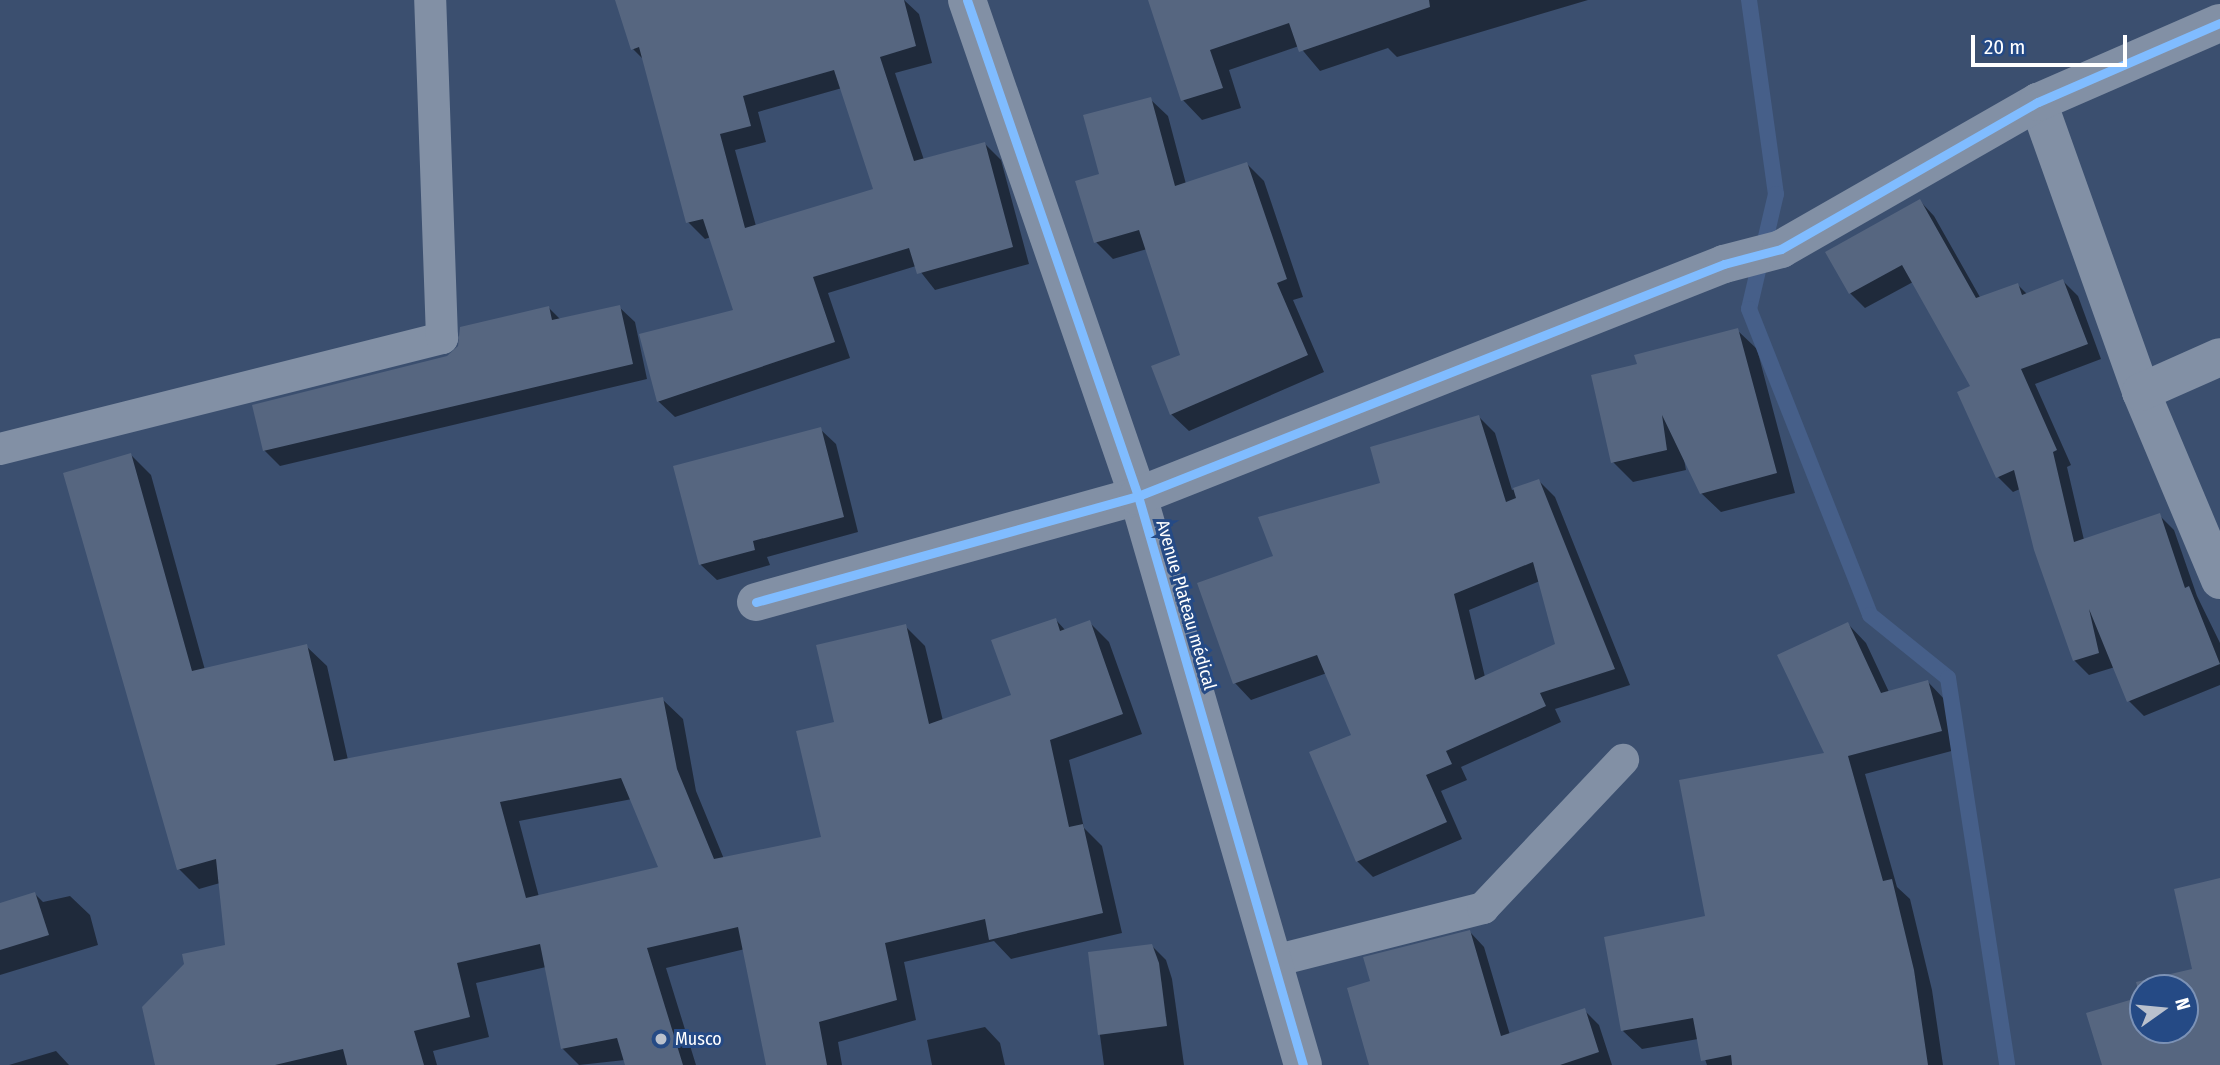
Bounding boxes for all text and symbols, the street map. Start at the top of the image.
scale bar [1975,21,2131,65]
text: 20 m [1984,34,2025,60]
street label: Avenue Plateau médical [1151,518,1221,692]
north arrow [2129,974,2199,1044]
text: N [2170,995,2195,1012]
place label: Musco [675,1028,722,1050]
marker: Musco [653,1031,669,1047]

